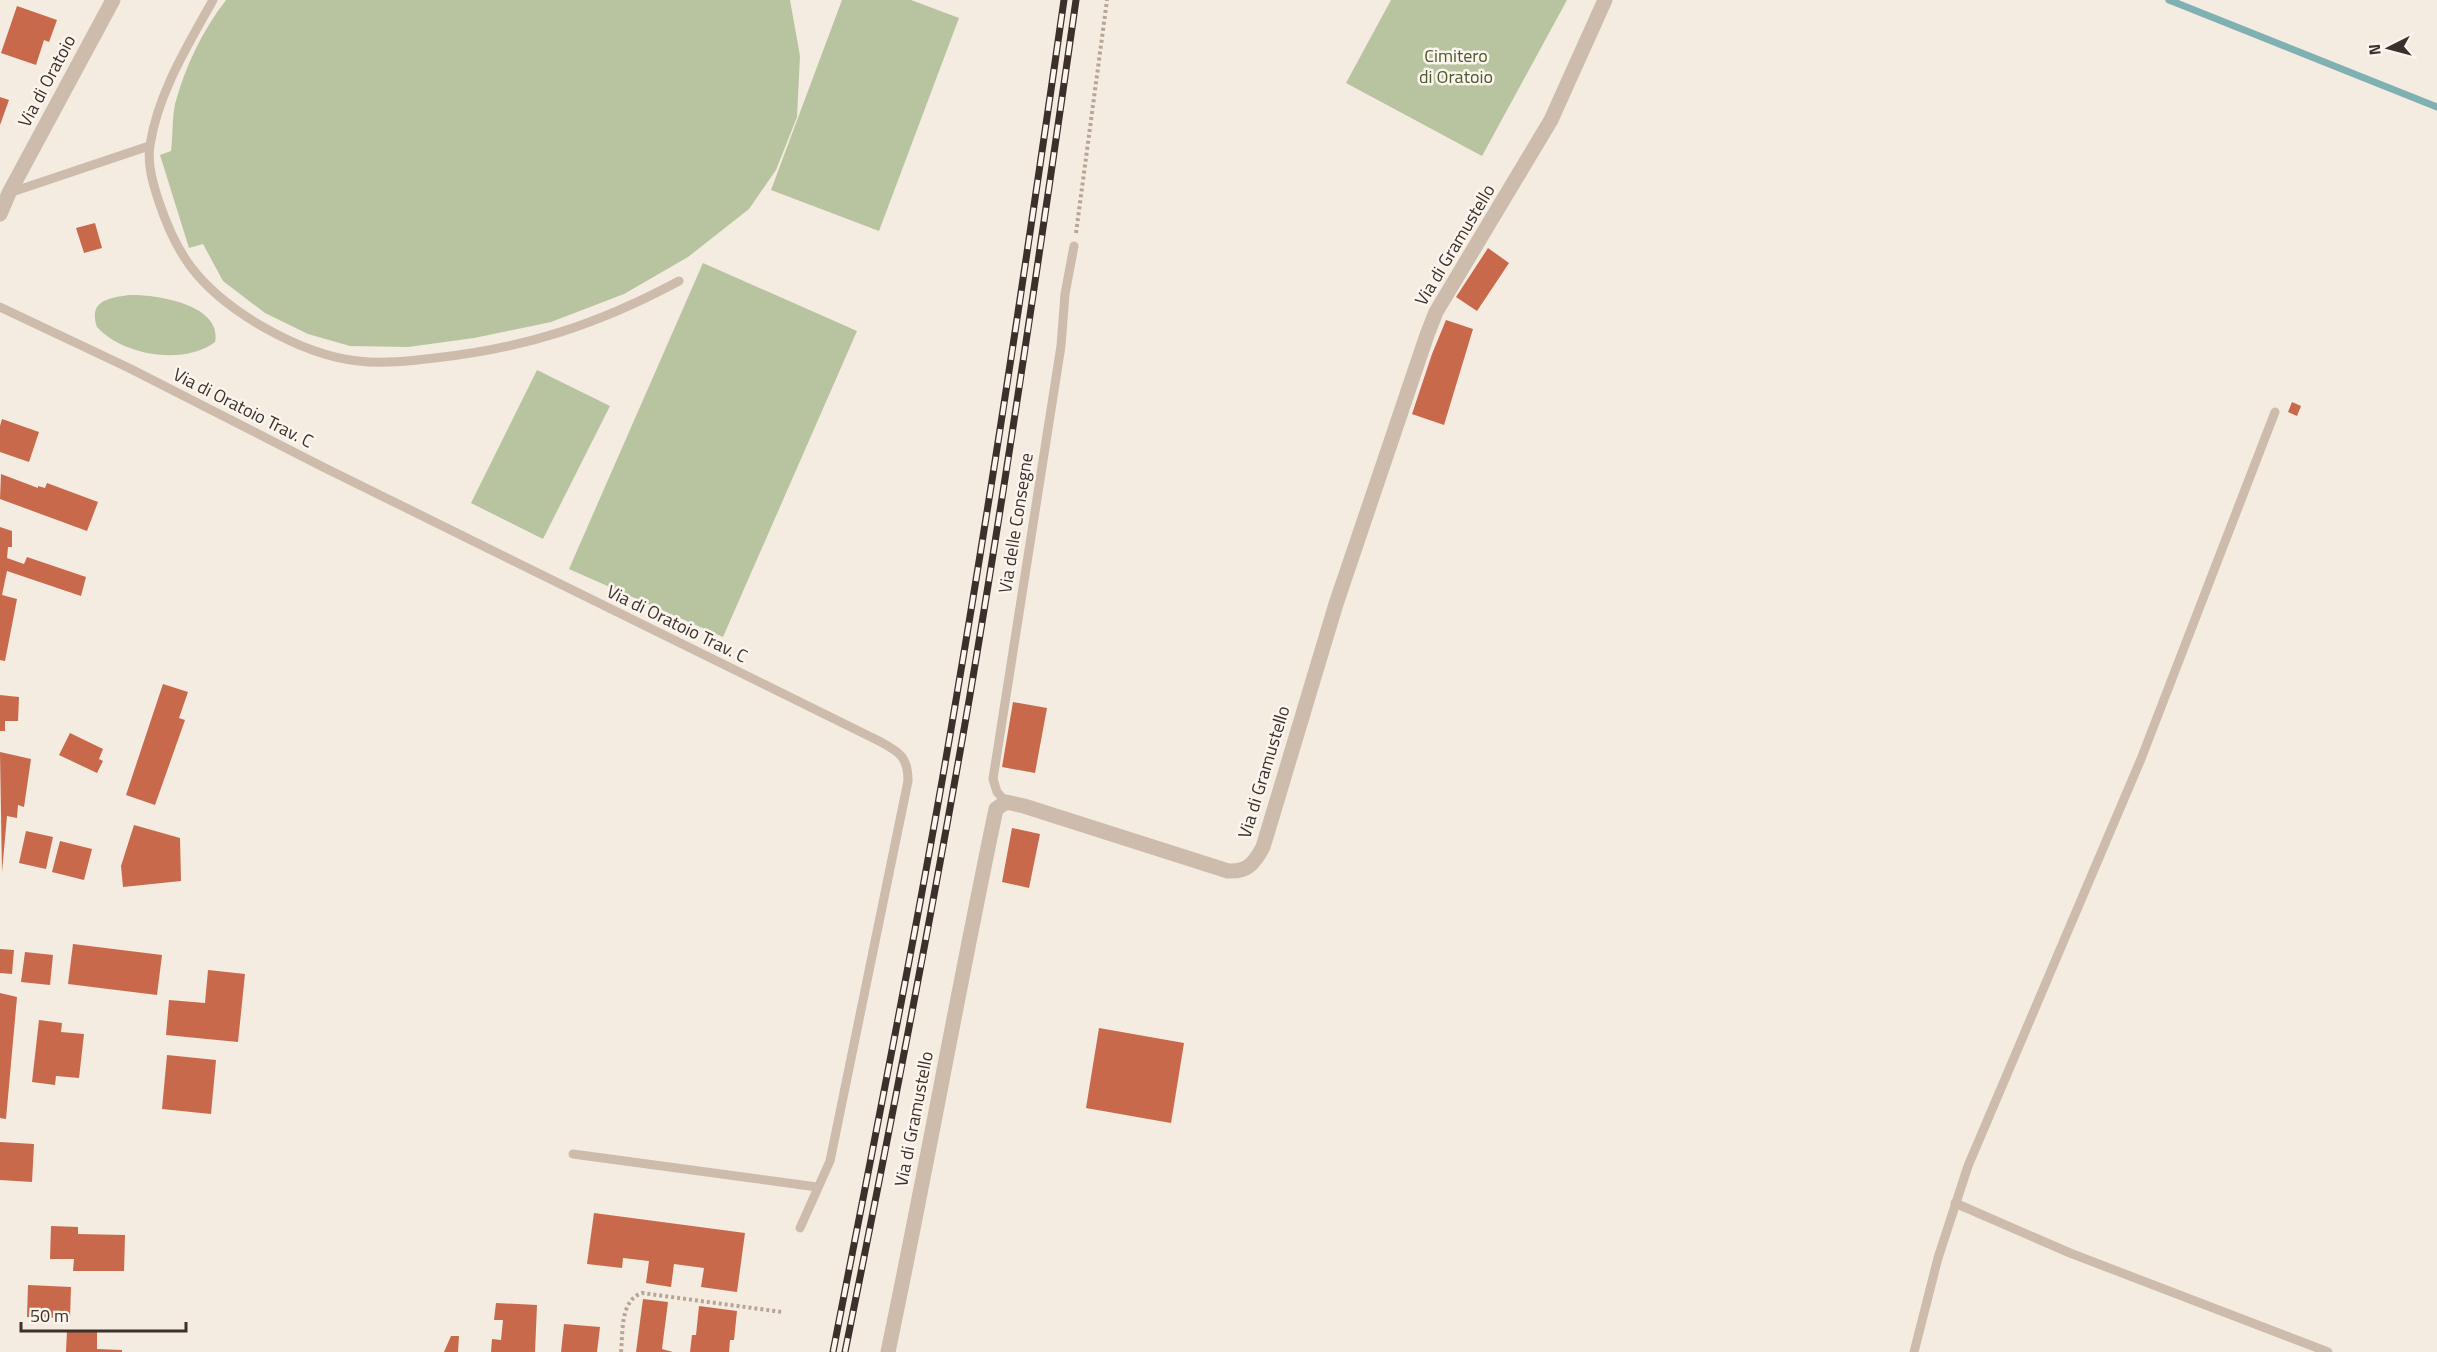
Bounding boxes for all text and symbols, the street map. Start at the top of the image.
north arrow [2359,18,2419,78]
street label: Via di Oratoio [11,30,82,132]
park label: Cimitero di Oratoio [1419,42,1493,90]
text: N [2362,43,2387,56]
street label: Via di Gramustello [1408,179,1502,311]
street label: Via di Oratoio Trav. C [169,361,318,455]
street label: Via delle Consegne [991,451,1040,595]
street label: Via di Oratoio Trav. C [602,578,752,670]
street label: Via di Gramustello [1231,702,1297,841]
street label: Via di Gramustello [887,1049,940,1189]
scale bar [21,1295,186,1333]
text: 50 m [30,1302,69,1329]

